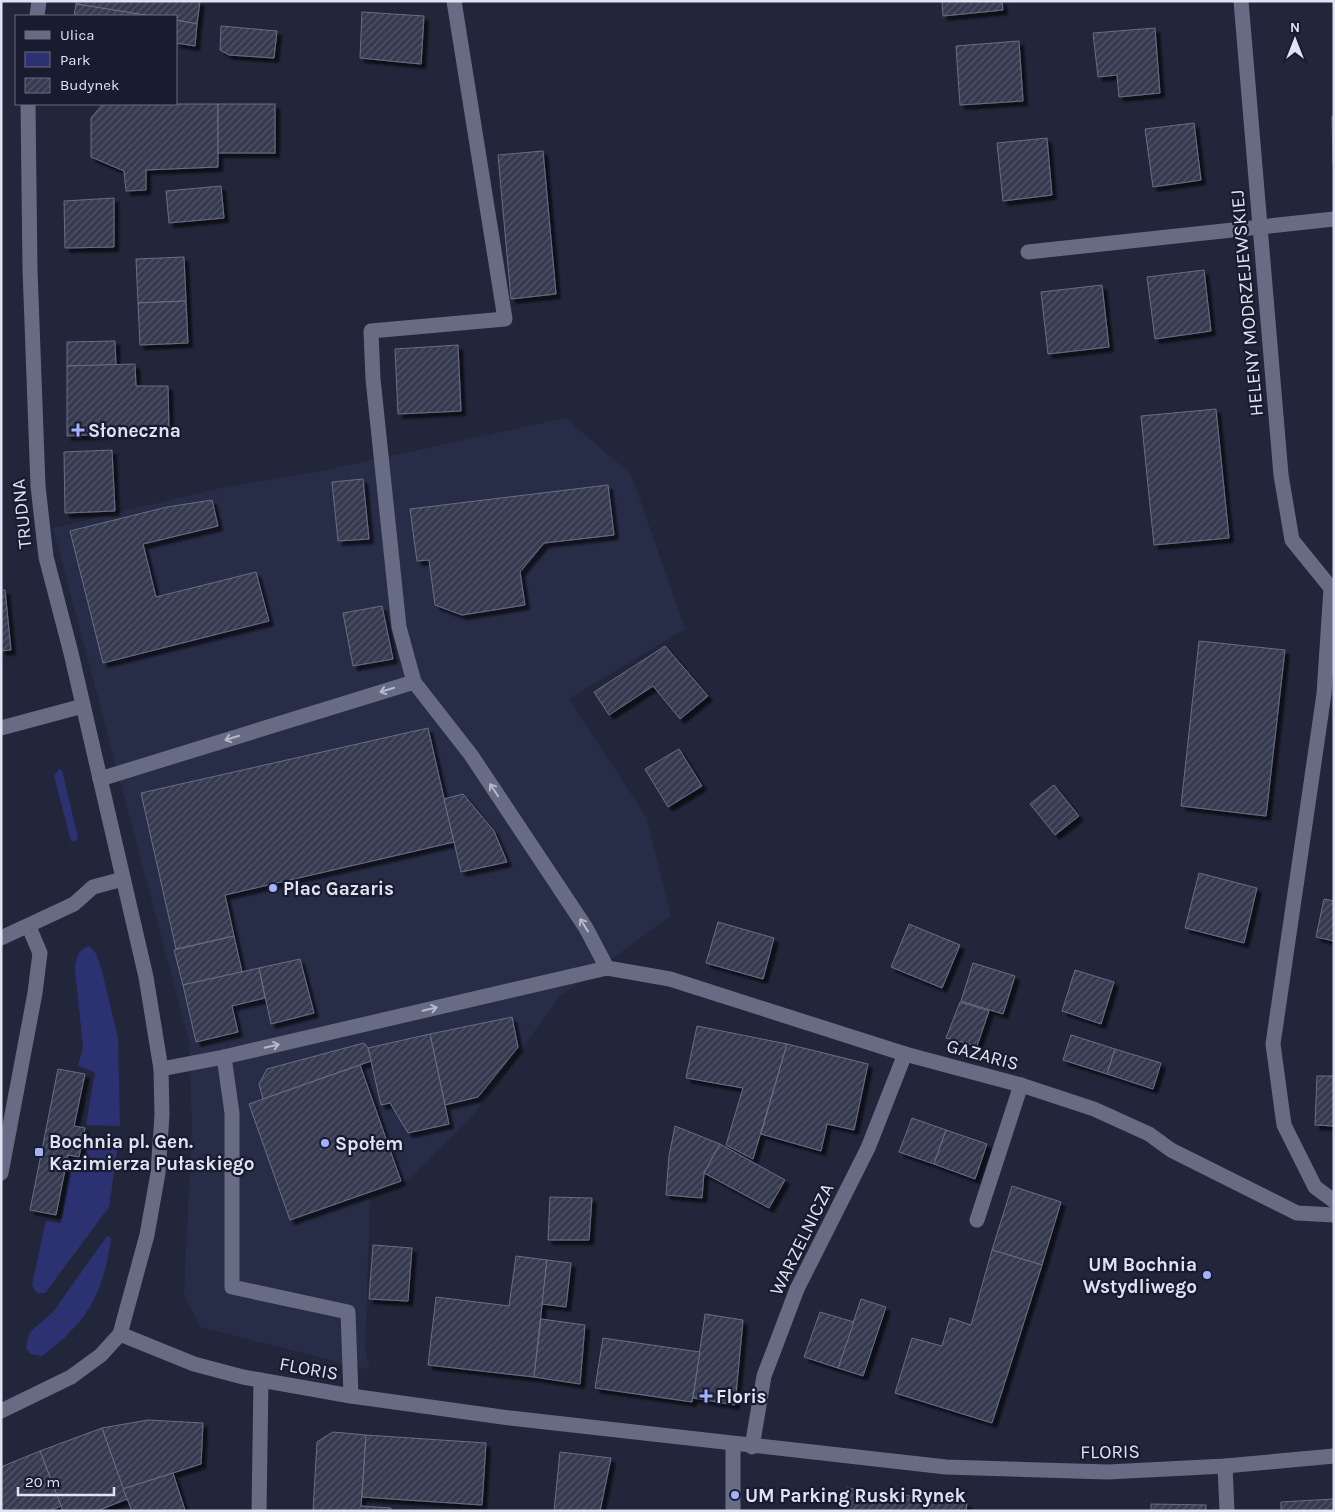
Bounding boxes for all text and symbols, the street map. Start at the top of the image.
legend [15,15,178,105]
north arrow [1270,15,1320,65]
text: N [1290,19,1300,36]
text: Ulica [60,26,94,44]
text: Park [60,51,90,69]
text: Budynek [60,76,119,94]
street label: HELENY MODRZEJEWSKIEJ [1226,189,1268,417]
place label: Słoneczna [88,420,181,442]
marker: Słoneczna [72,424,84,436]
street label: TRUDNA [7,478,37,550]
one-way arrow [380,686,396,696]
one-way arrow [224,734,240,744]
one-way arrow [489,783,499,797]
place label: Plac Gazaris [283,878,394,900]
marker: Plac Gazaris [267,882,279,894]
one-way arrow [579,918,589,932]
one-way arrow [422,1004,438,1013]
street label: GAZARIS [944,1035,1021,1075]
one-way arrow [263,1041,279,1050]
place label: Bochnia pl. Gen. Kazimierza Pułaskiego [49,1131,255,1175]
place label: Społem [335,1133,403,1155]
marker: Społem [319,1137,331,1149]
marker: Bochnia pl. Gen. Kazimierza Pułaskiego [33,1146,45,1158]
street label: WARZELNICZA [765,1180,839,1299]
place label: UM Bochnia Wstydliwego [1083,1254,1197,1298]
marker: UM Bochnia Wstydliwego [1201,1269,1213,1281]
street label: FLORIS [278,1353,340,1385]
place label: Floris [716,1386,767,1408]
marker: Floris [700,1390,712,1402]
street label: FLORIS [1080,1440,1140,1464]
scale bar [18,1464,114,1496]
text: 20 m [25,1473,60,1491]
place label: UM Parking Ruski Rynek [745,1485,966,1507]
marker: UM Parking Ruski Rynek [729,1489,741,1501]

